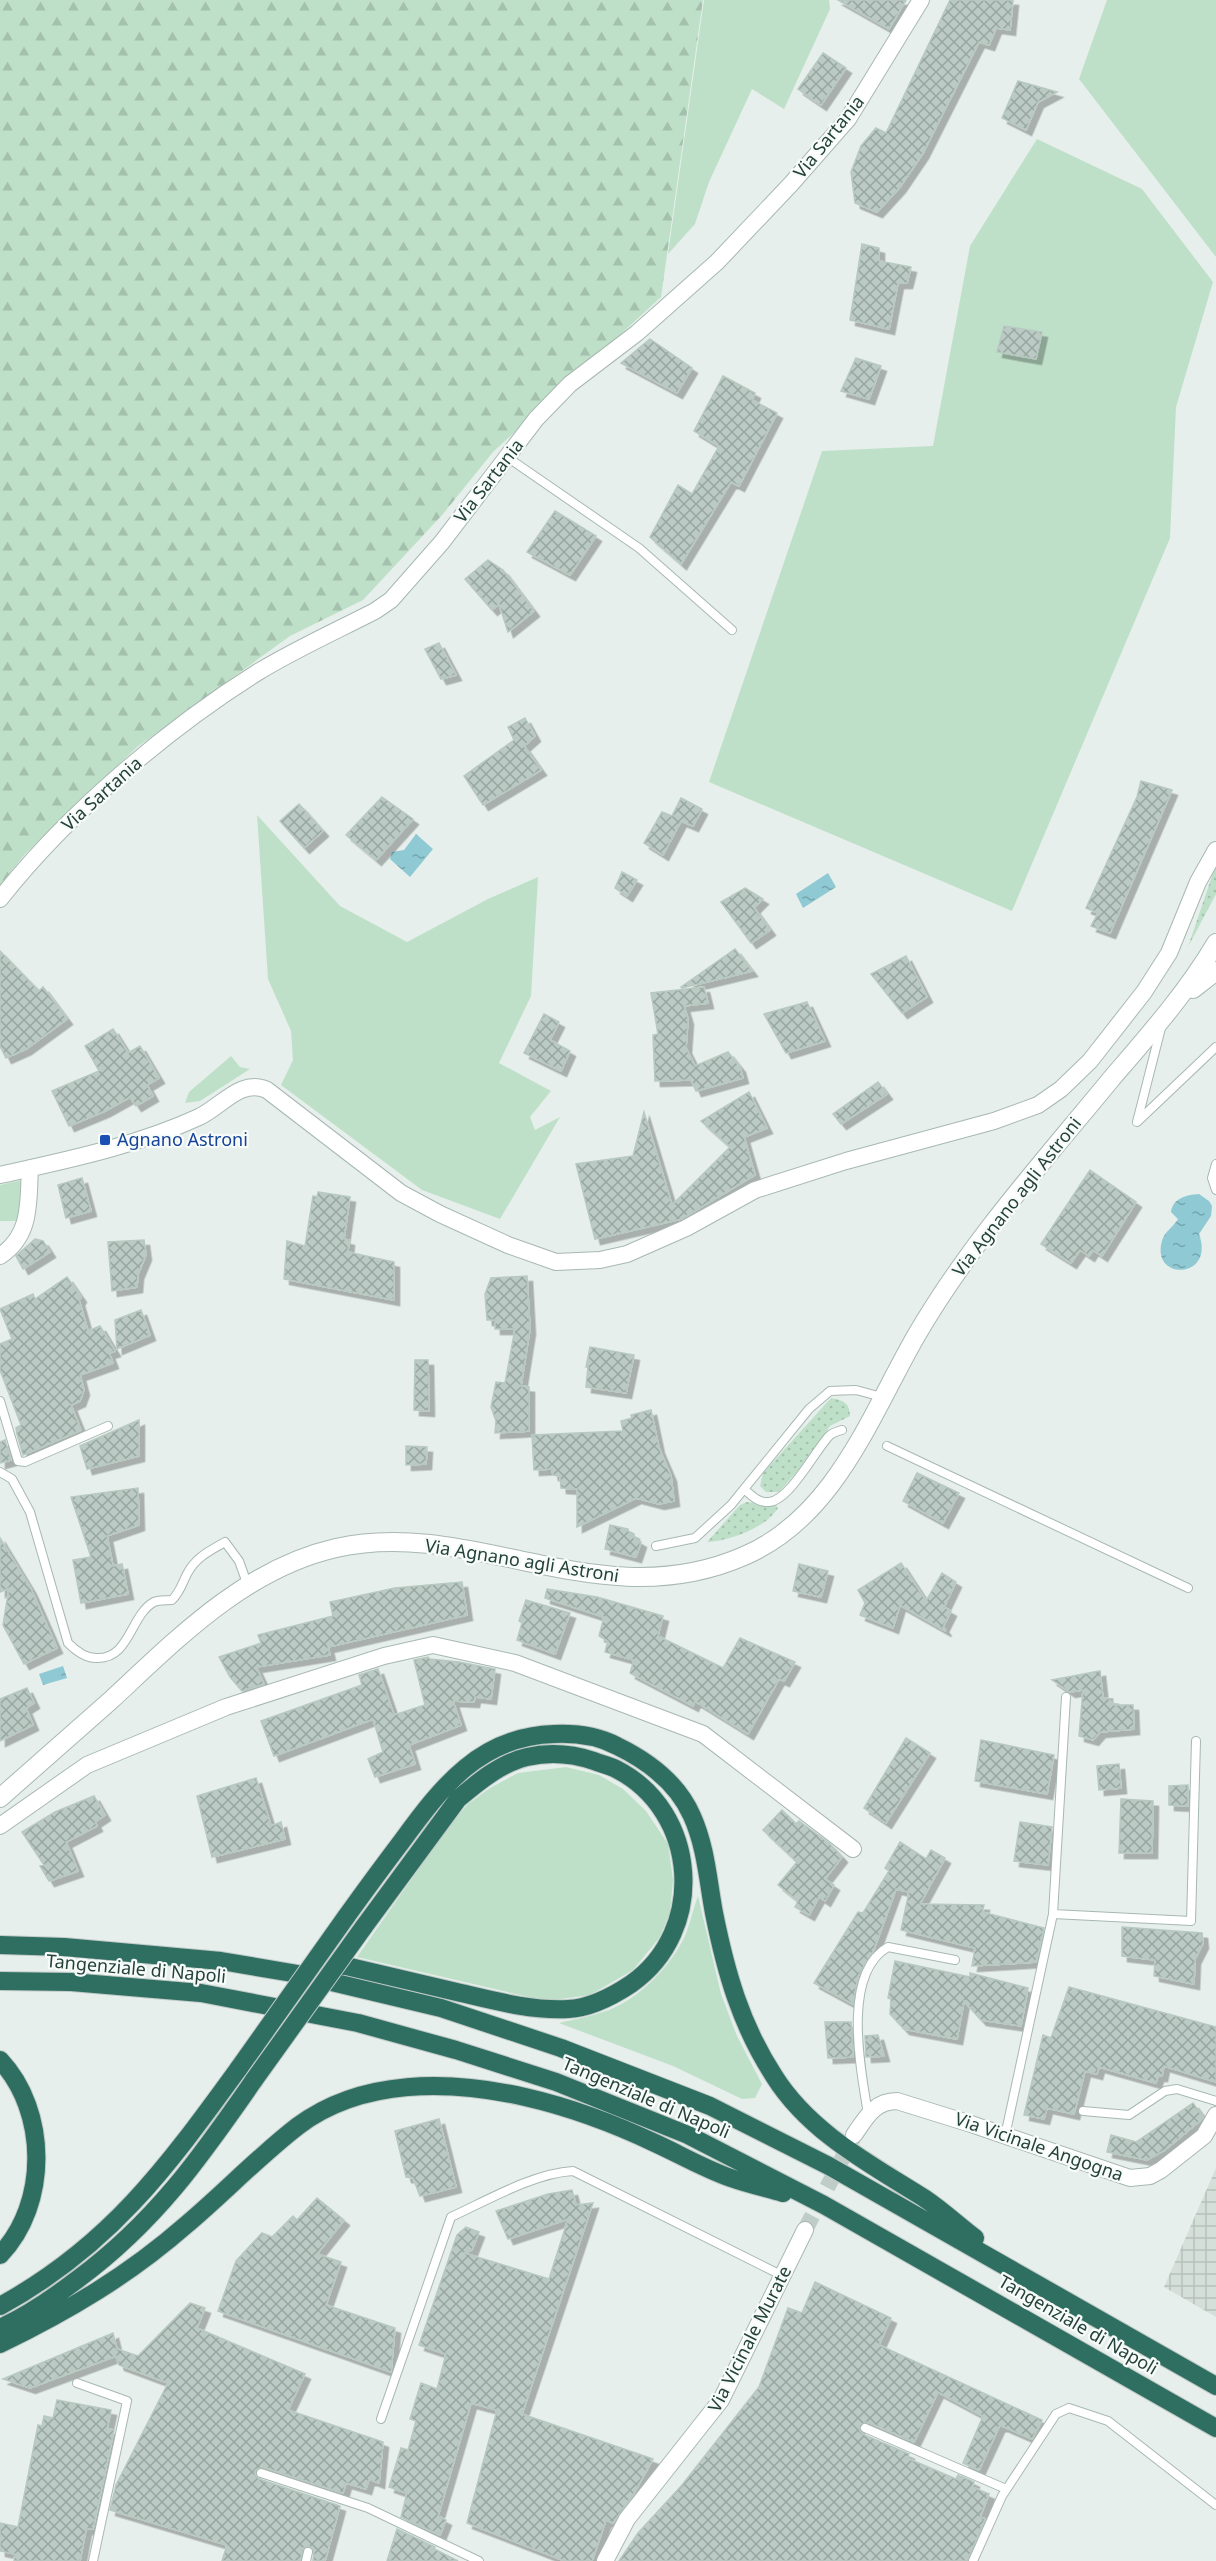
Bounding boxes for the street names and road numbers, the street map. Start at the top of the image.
street label: Via Sartania [787,90,869,183]
street label: Via Sartania [448,434,528,527]
street label: Via Sartania [56,751,147,836]
street label: Via Agnano agli Astroni [946,1112,1086,1281]
street label: Via Agnano agli Astroni [423,1533,621,1587]
street label: Tangenziale di Napoli [45,1948,227,1988]
street label: Tangenziale di Napoli [559,2051,734,2143]
street label: Via Vicinale Angogna [952,2106,1127,2186]
street label: Via Vicinale Murate [702,2261,796,2416]
street label: Tangenziale di Napoli [994,2269,1163,2380]

